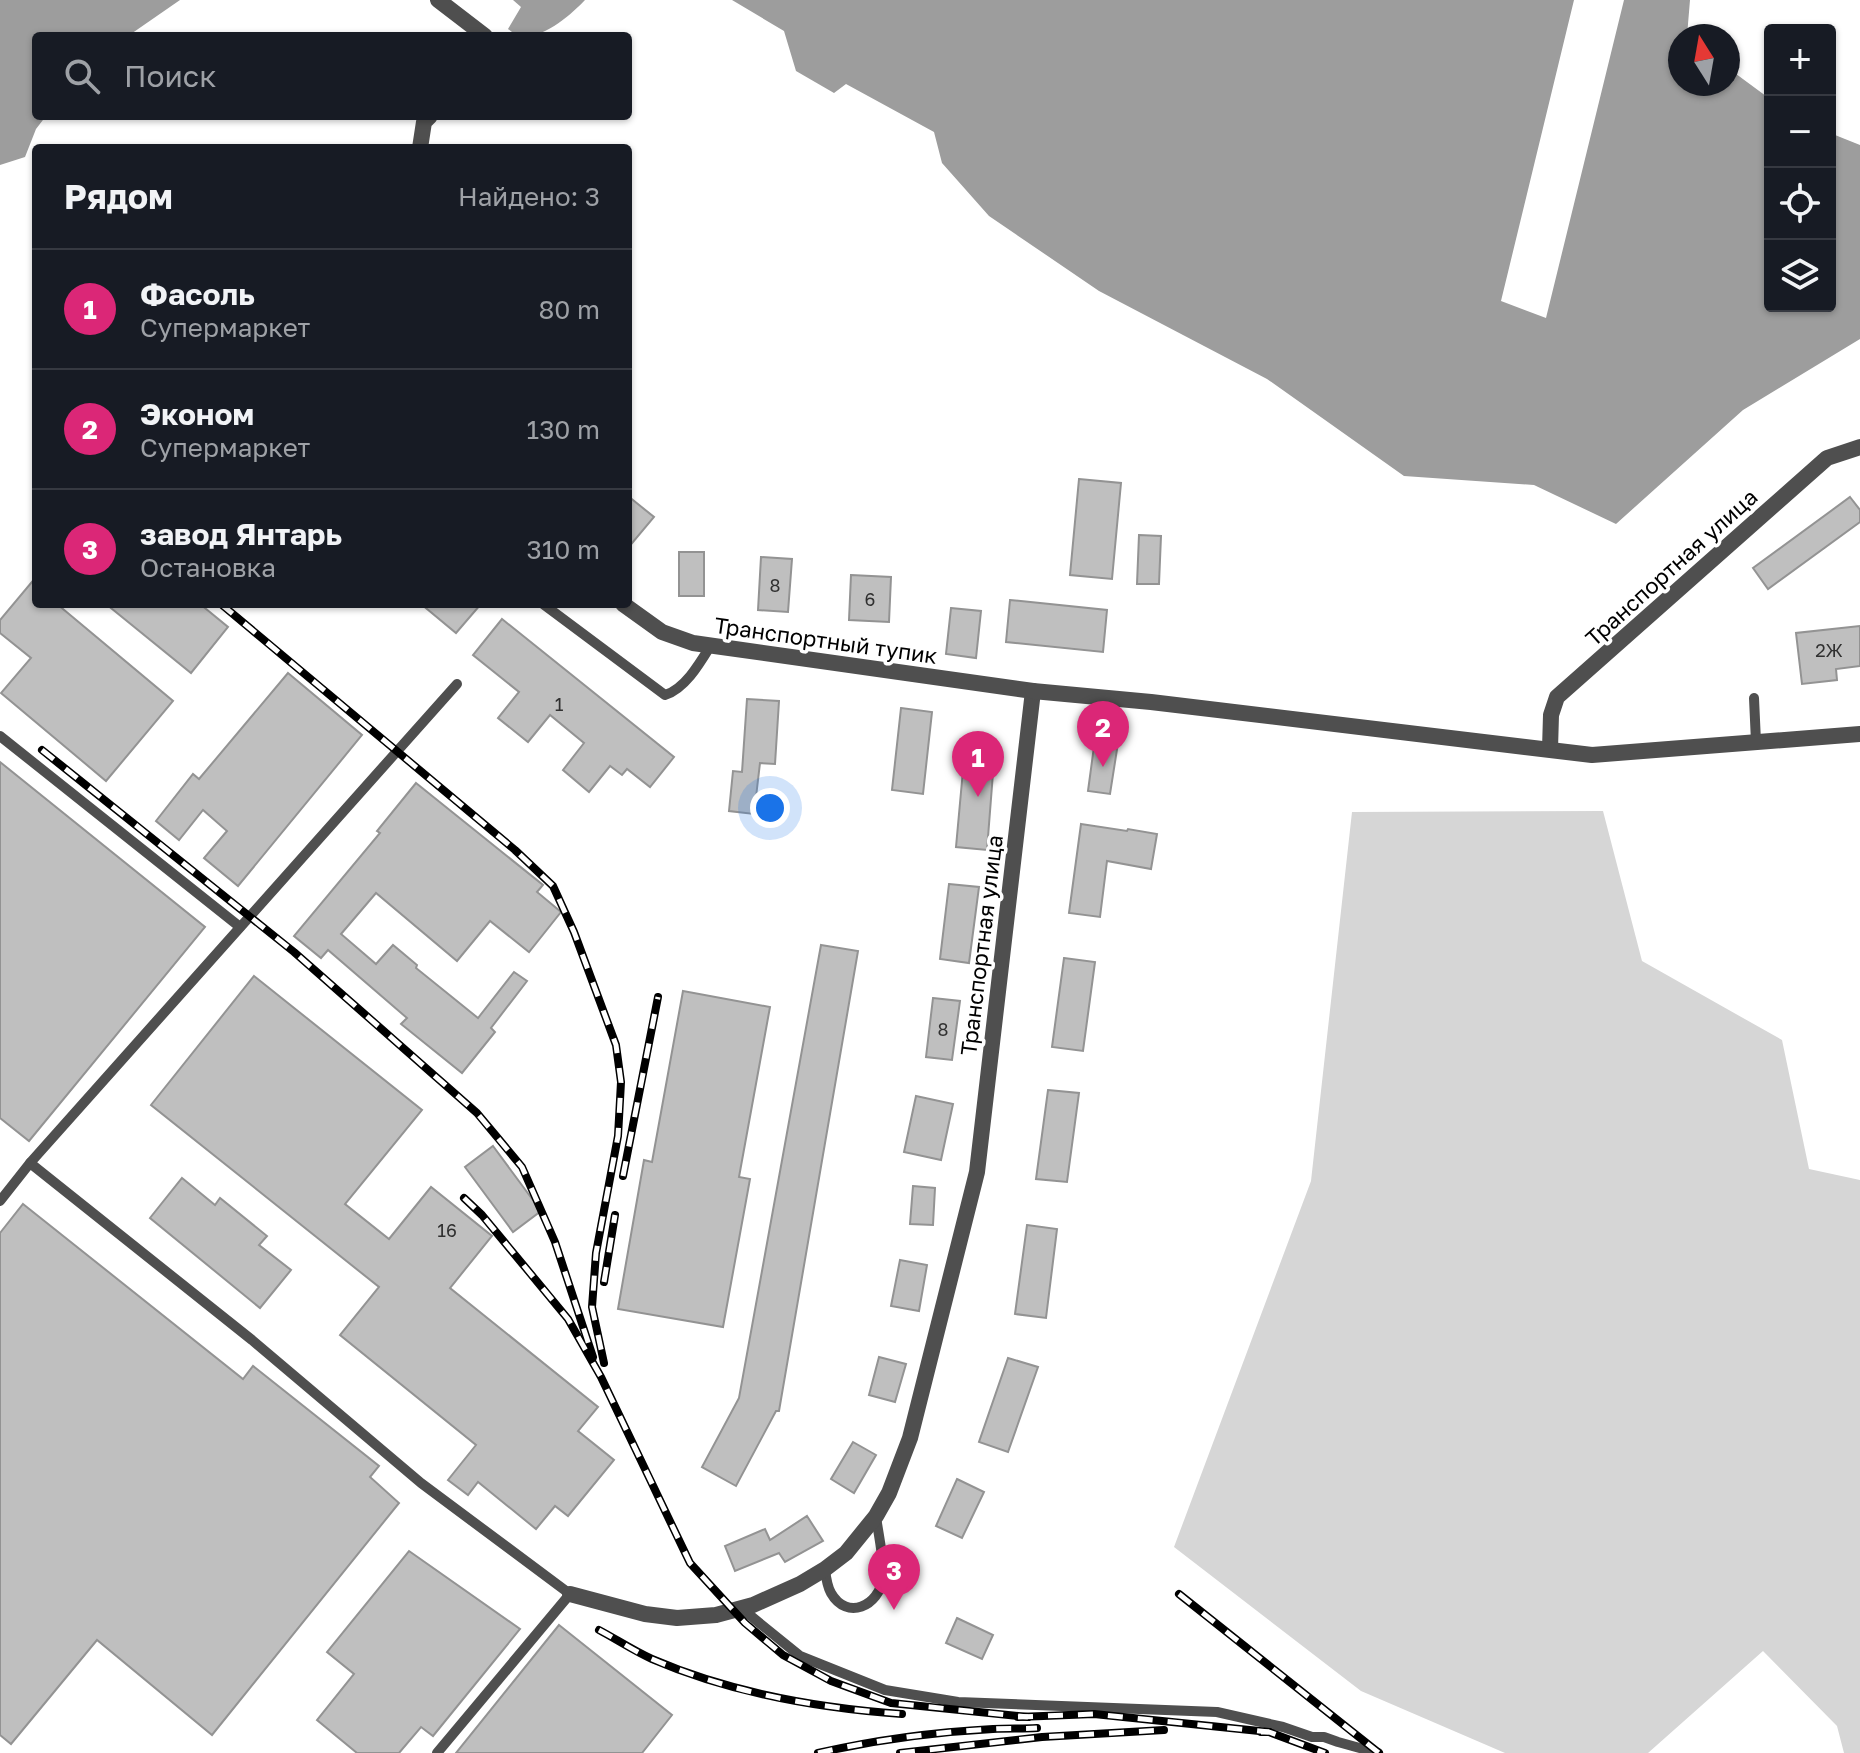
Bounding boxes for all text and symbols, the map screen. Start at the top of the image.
north arrow [1668,24,1740,96]
map controls [1764,24,1836,312]
button: + [1764,24,1836,96]
search box [32,32,632,120]
icon: search [60,54,104,98]
text: Поиск [124,58,216,94]
button: − [1764,96,1836,168]
button: locate [1764,168,1836,240]
text: Рядом [64,176,173,216]
text: Найдено: 3 [458,181,600,212]
button: layers [1764,240,1836,312]
text: Фасоль [140,276,255,312]
text: 1 [83,294,97,325]
text: 80 m [539,294,600,325]
text: Супермаркет [140,312,310,343]
text: Эконом [140,396,254,432]
text: 2 [82,414,98,445]
text: 130 m [527,414,600,445]
text: Супермаркет [140,432,310,463]
street label: Транспортная улица [1580,483,1762,651]
text: завод Янтарь [140,516,342,552]
text: 3 [82,534,98,565]
text: 310 m [527,534,600,565]
text: Остановка [140,552,276,583]
house number: 8 [770,574,780,596]
house number: 6 [865,588,875,610]
street label: Транспортный тупик [713,611,939,669]
house number: 2Ж [1815,639,1843,661]
house number: 1 [555,693,564,715]
pin: 2 [1077,701,1129,767]
pin: 1 [952,731,1004,797]
your location [750,788,790,828]
street label: Транспортная улица [954,833,1008,1057]
house number: 8 [938,1018,948,1040]
house number: 16 [437,1219,457,1241]
pin: 3 [868,1544,920,1610]

